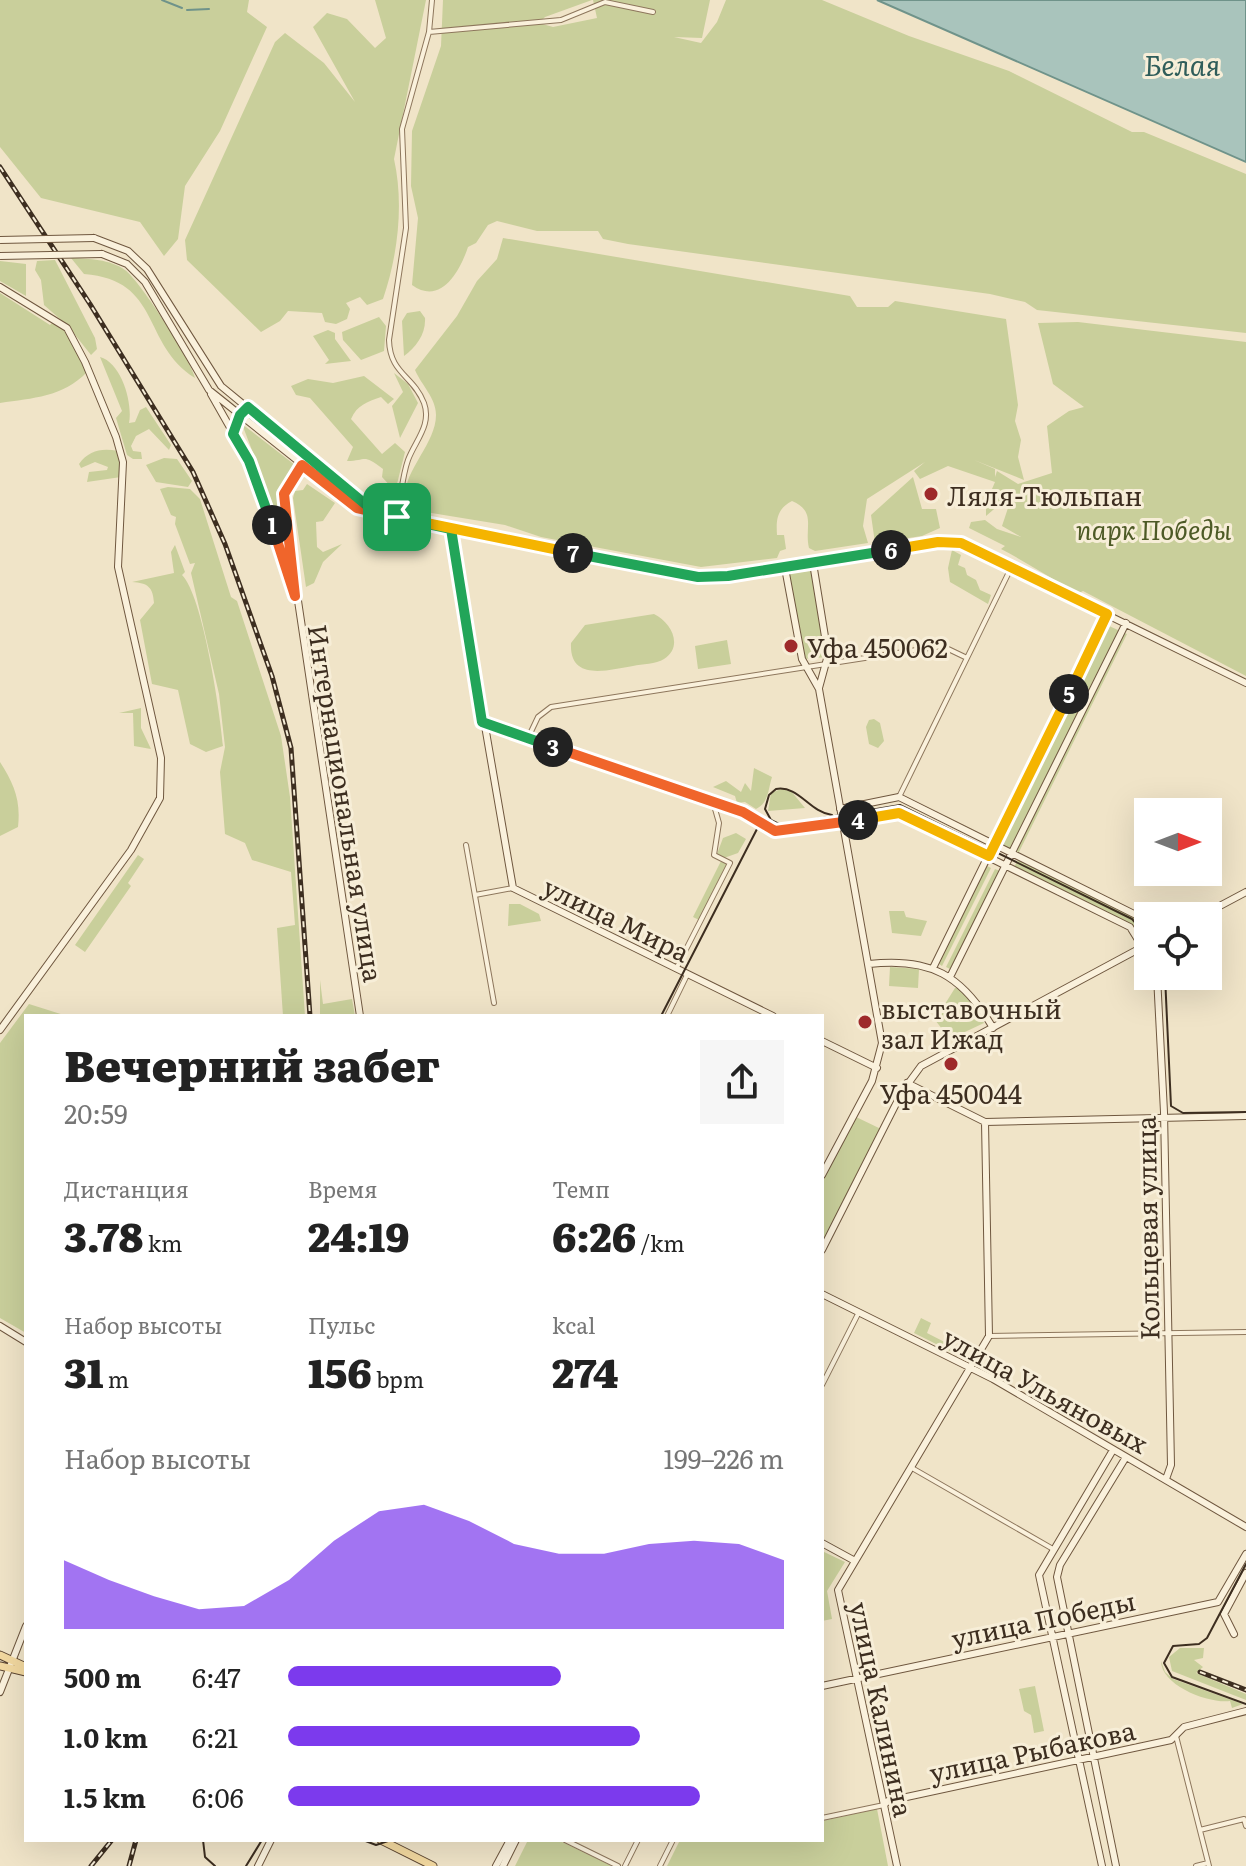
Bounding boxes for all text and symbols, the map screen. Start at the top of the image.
water label: Белая [1144,43,1221,85]
place label: Ляля-Тюльпан [947,475,1142,514]
pin [363,483,431,551]
marker: Ляля-Тюльпан [922,485,940,503]
icon: arrive [375,495,419,539]
pin: 1 [252,505,292,545]
text: 1 [267,508,277,541]
park label: парк Победы [1076,509,1232,548]
pin: 6 [871,530,911,570]
pin: 7 [553,533,593,573]
text: 6 [885,533,897,566]
text: 7 [567,536,579,569]
street label: Интернациональная улица [299,621,395,985]
place label: Уфа 450062 [807,627,948,666]
marker: Уфа 450062 [782,637,800,655]
pin: 5 [1049,674,1089,714]
text: 5 [1063,677,1075,710]
pin: 3 [533,727,573,767]
text: 3 [547,730,559,763]
north arrow [1134,798,1222,886]
map controls [1134,798,1222,990]
pin: 4 [838,800,878,840]
text: 4 [851,803,865,836]
street label: улица Мира [537,866,697,970]
button: locate [1134,902,1222,990]
place label: выставочный зал Ижад [881,988,1062,1057]
marker: выставочный зал Ижад [856,1013,874,1031]
text: Вечерний забег [64,1030,440,1096]
button: share [700,1040,784,1124]
marker: Уфа 450044 [942,1055,960,1073]
place label: Уфа 450044 [880,1073,1022,1112]
text: 20:59 [64,1093,128,1132]
street label: Кольцевая улица [1125,1115,1167,1341]
text: Дистанция [64,1172,189,1205]
text: Время [308,1172,378,1205]
text: Темп [552,1172,610,1205]
text: 3.78 [64,1205,143,1264]
text: 24:19 [308,1205,410,1264]
text: 6:26 [552,1205,636,1264]
text: km [143,1226,182,1259]
text: /km [636,1226,685,1259]
text: Набор высоты [64,1308,222,1341]
text: Пульс [308,1308,375,1341]
text: kcal [552,1308,595,1341]
street label: улица Ульяновых [936,1316,1156,1462]
text: 31 [64,1341,103,1400]
text: 156 [308,1341,372,1400]
text: 274 [552,1341,618,1400]
text: m [103,1362,129,1395]
text: bpm [372,1362,424,1395]
text: Набор высоты [64,1438,251,1477]
text: 199–226 m [664,1438,784,1477]
street label: улица Победы [947,1579,1139,1657]
street label: улица Калинина [841,1598,925,1820]
text: 500 m [64,1657,141,1696]
text: 6:47 [192,1657,241,1696]
street label: улица Рыбакова [925,1709,1139,1791]
text: 1.0 km [64,1717,148,1756]
text: 6:21 [192,1717,238,1756]
text: 1.5 km [64,1777,146,1816]
text: 6:06 [192,1777,244,1816]

